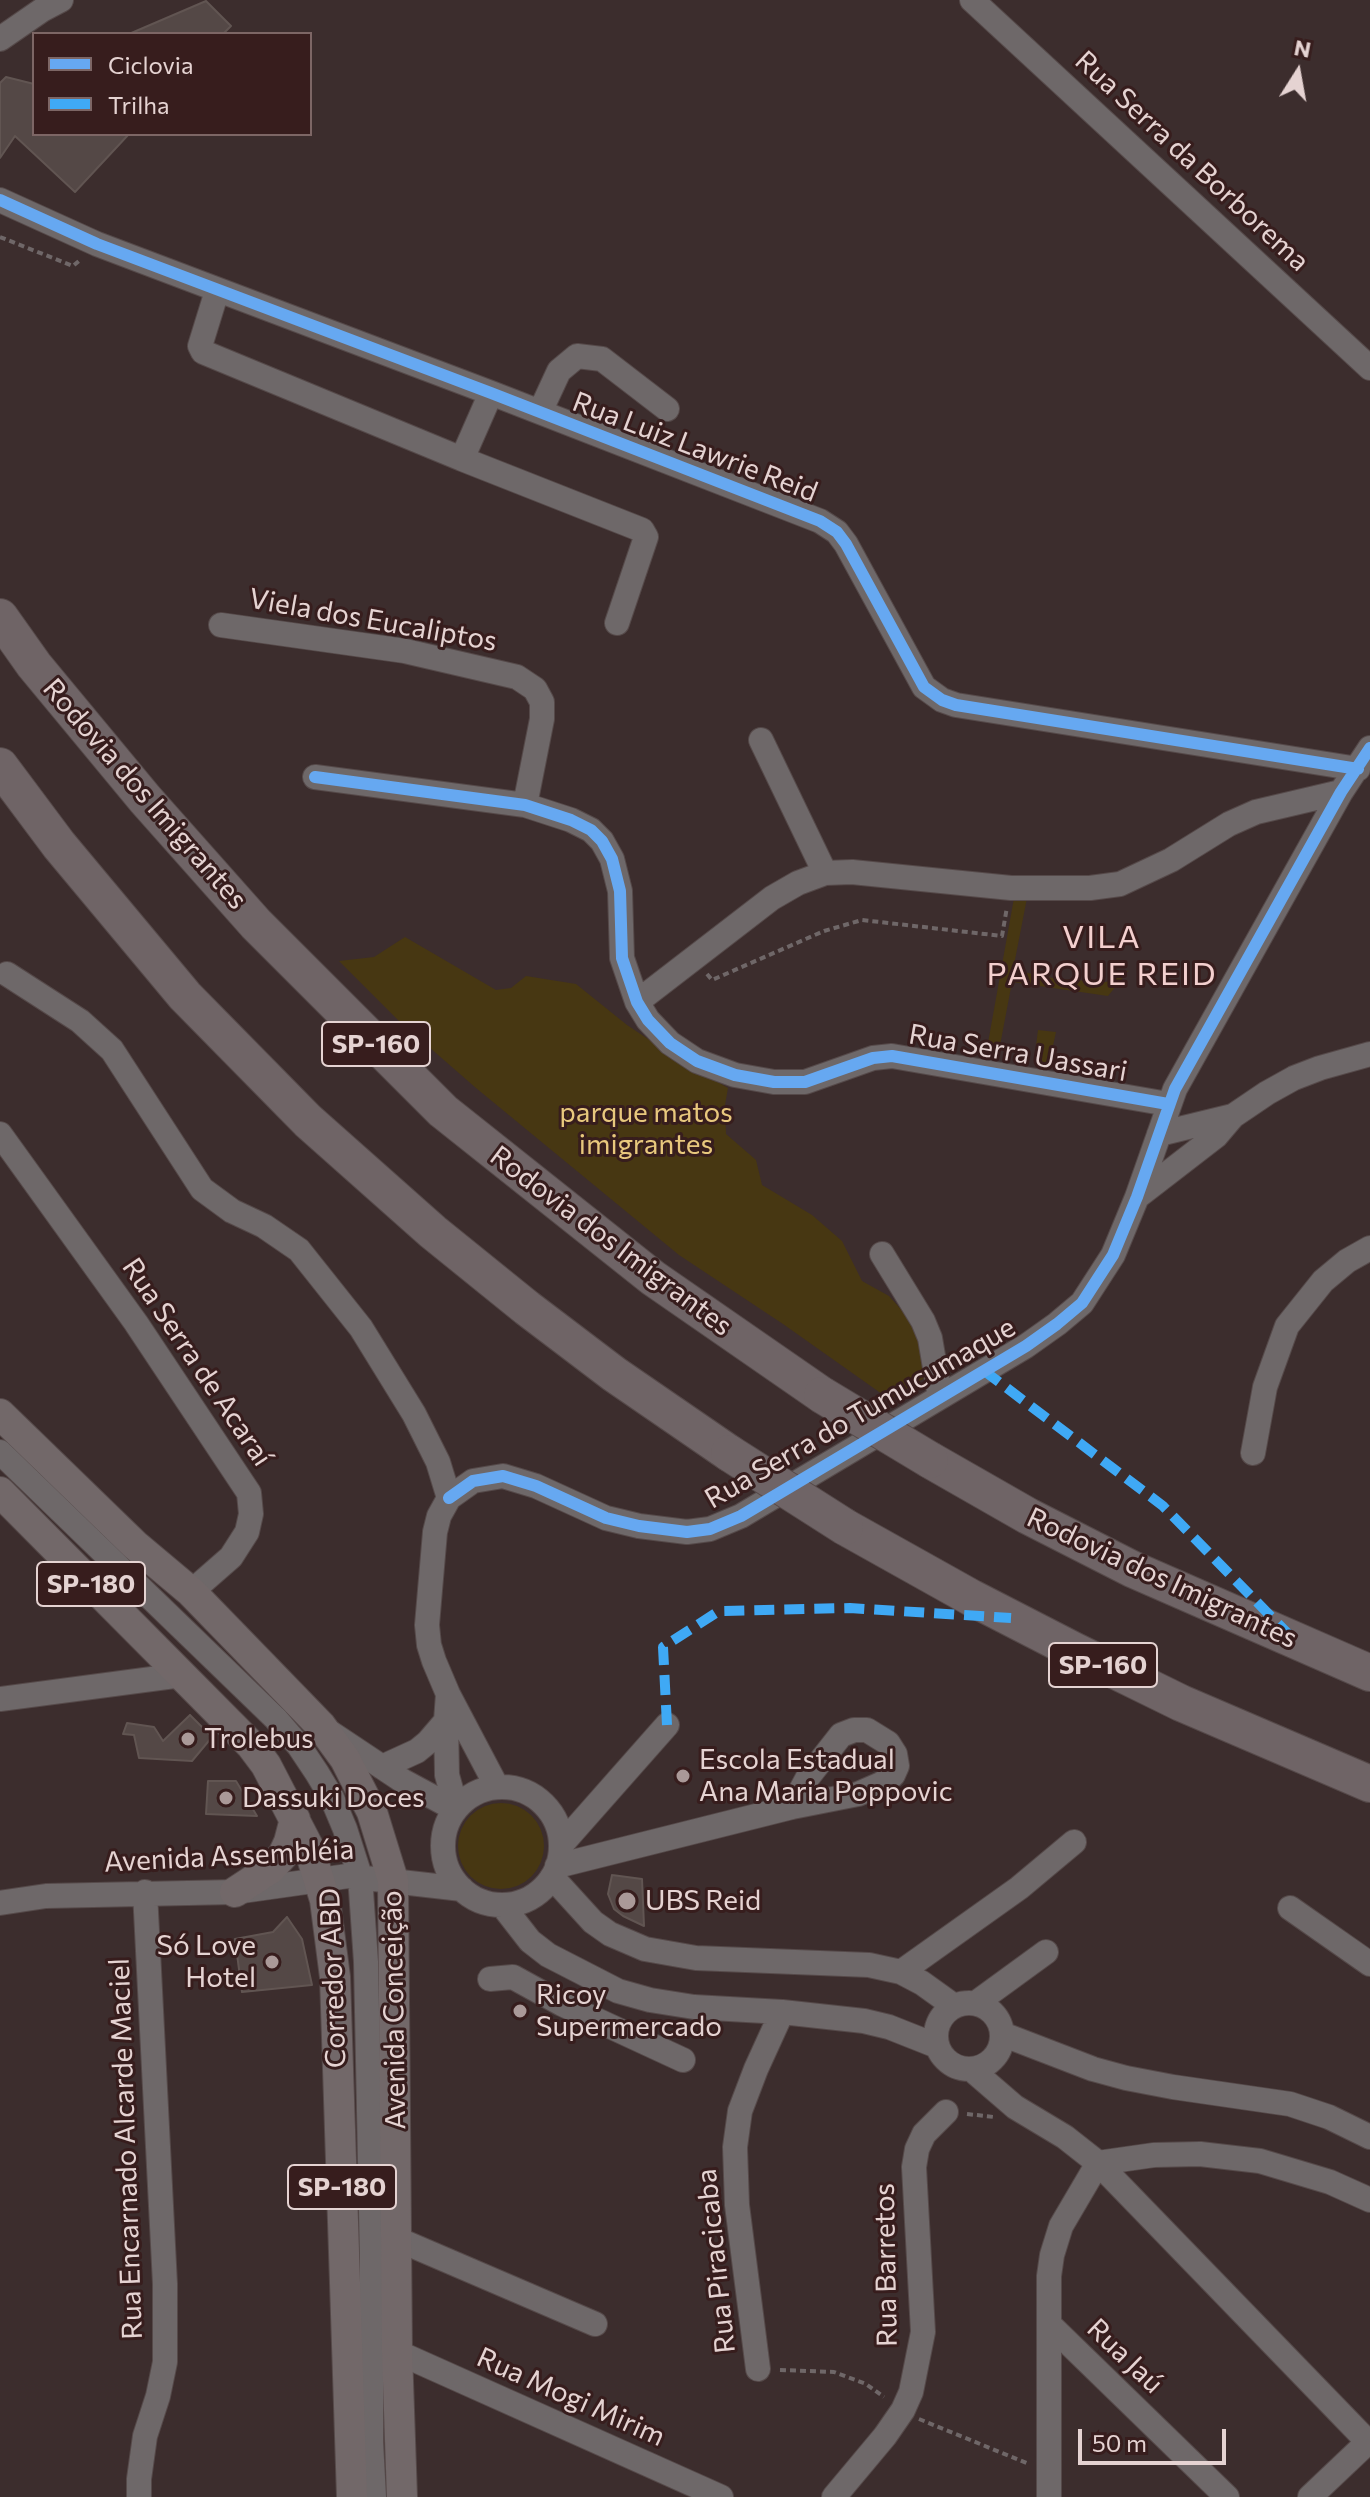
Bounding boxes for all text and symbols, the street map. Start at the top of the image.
legend [32,32,312,136]
north arrow [1258,32,1338,112]
text: N [1292,33,1313,63]
street label: Rua Serra da Borborema [1068,44,1316,278]
text: Ciclovia [108,50,194,79]
text: Trilha [108,90,170,119]
street label: Rua Luiz Lawrie Reid [568,385,822,509]
street label: Viela dos Eucaliptos [247,582,499,658]
street label: Rodovia dos Imigrantes [36,672,254,916]
district label: VILA PARQUE REID [986,918,1218,993]
street label: Rua Serra Uassari [906,1017,1130,1089]
road number: SP-160 [322,1022,430,1066]
park label: parque matos imigrantes [559,1096,733,1162]
street label: Rodovia dos Imigrantes [483,1139,739,1343]
street label: Rua Serra de Acaraí [115,1252,279,1472]
street label: Rua Serra do Tumucumaque [699,1310,1021,1516]
street label: Rodovia dos Imigrantes [1022,1501,1302,1655]
road number: SP-180 [37,1562,145,1606]
road number: SP-160 [1049,1643,1157,1687]
place label: Trolebus [204,1722,314,1756]
marker: Trolebus [179,1730,197,1748]
place label: Escola Estadual Ana Maria Poppovic [699,1743,953,1809]
marker: Escola Estadual Ana Maria Poppovic [674,1767,692,1785]
place label: Dassuki Doces [242,1781,425,1815]
marker: Dassuki Doces [217,1789,235,1807]
street label: Avenida Assembléia [103,1833,355,1879]
place label: UBS Reid [645,1884,761,1918]
street label: Corredor ABD [313,1887,353,2069]
street label: Avenida Conceição [375,1890,413,2130]
marker: UBS Reid [616,1890,638,1912]
place label: Só Love Hotel [157,1929,256,1995]
marker: Só Love Hotel [263,1953,281,1971]
street label: Rua Encarnado Alcarde Maciel [103,1958,149,2340]
place label: Ricoy Supermercado [536,1978,722,2044]
marker: Ricoy Supermercado [511,2002,529,2020]
road number: SP-180 [288,2165,396,2209]
street label: Rua Piracicaba [690,2167,742,2355]
street label: Rua Barretos [868,2183,904,2347]
street label: Rua Jaú [1080,2312,1170,2400]
street label: Rua Mogi Mirim [472,2341,670,2453]
scale bar [1082,2413,1230,2463]
text: 50 m [1092,2428,1147,2457]

